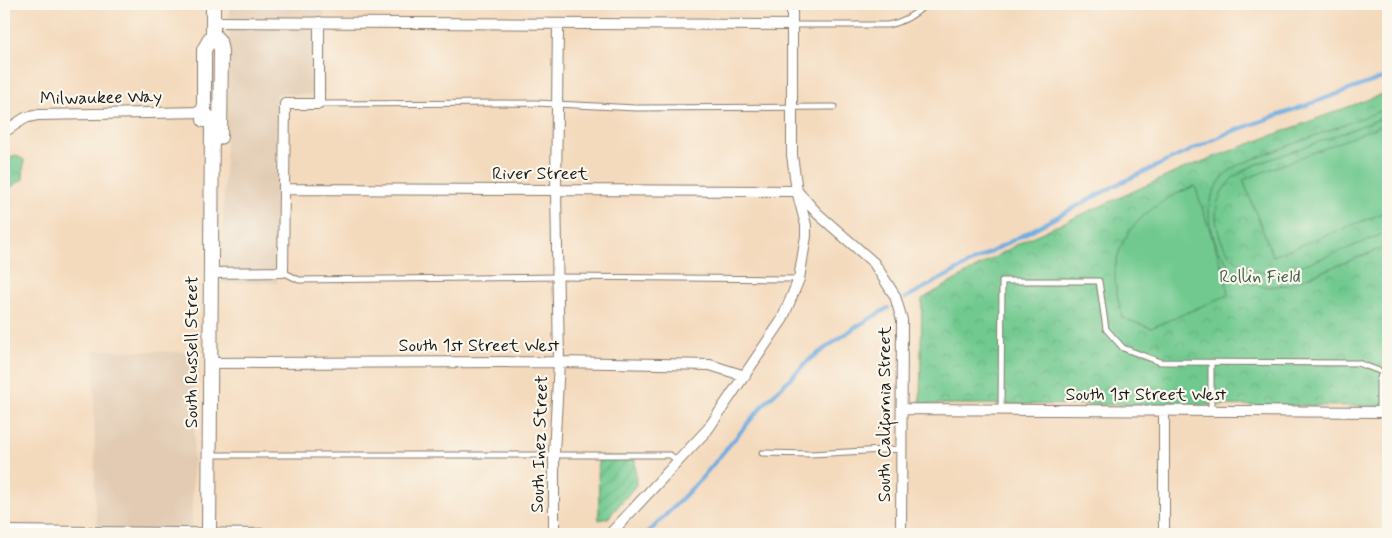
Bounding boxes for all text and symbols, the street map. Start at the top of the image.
street label: Milwaukee Way [40,85,162,111]
street label: River Street [492,162,589,186]
park label: Rollin Field [1219,265,1301,289]
street label: South Russell Street [180,276,204,428]
street label: South California Street [873,325,899,502]
street label: South 1st Street West [399,334,560,358]
street label: South Inez Street [526,375,554,513]
street label: South 1st Street West [1066,383,1227,407]

